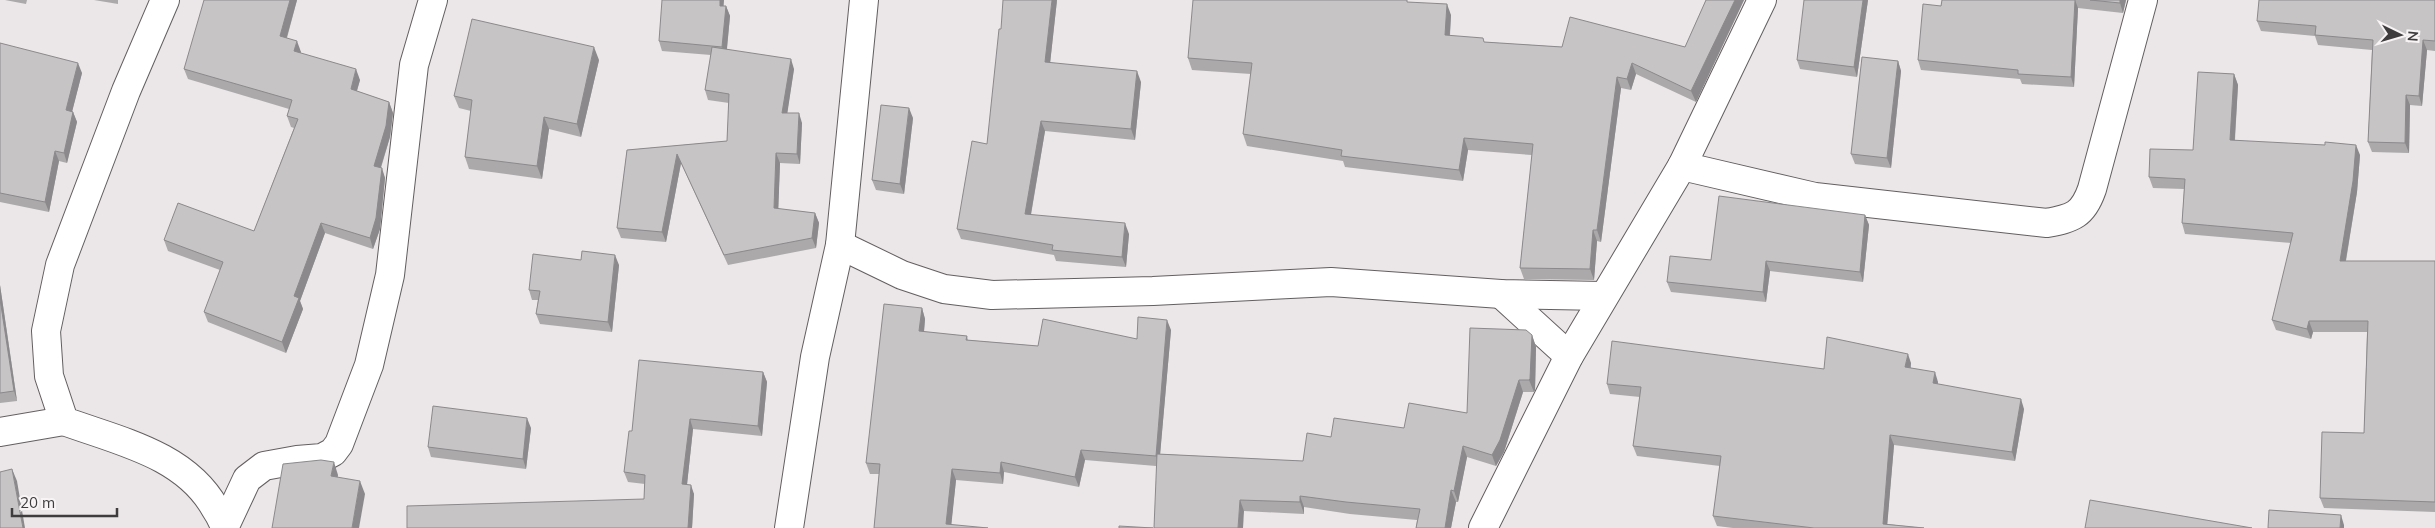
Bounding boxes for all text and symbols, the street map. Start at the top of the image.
north arrow [2375,10,2425,60]
text: N [2404,30,2422,42]
scale bar [12,486,118,518]
text: 20 m [20,493,55,512]

